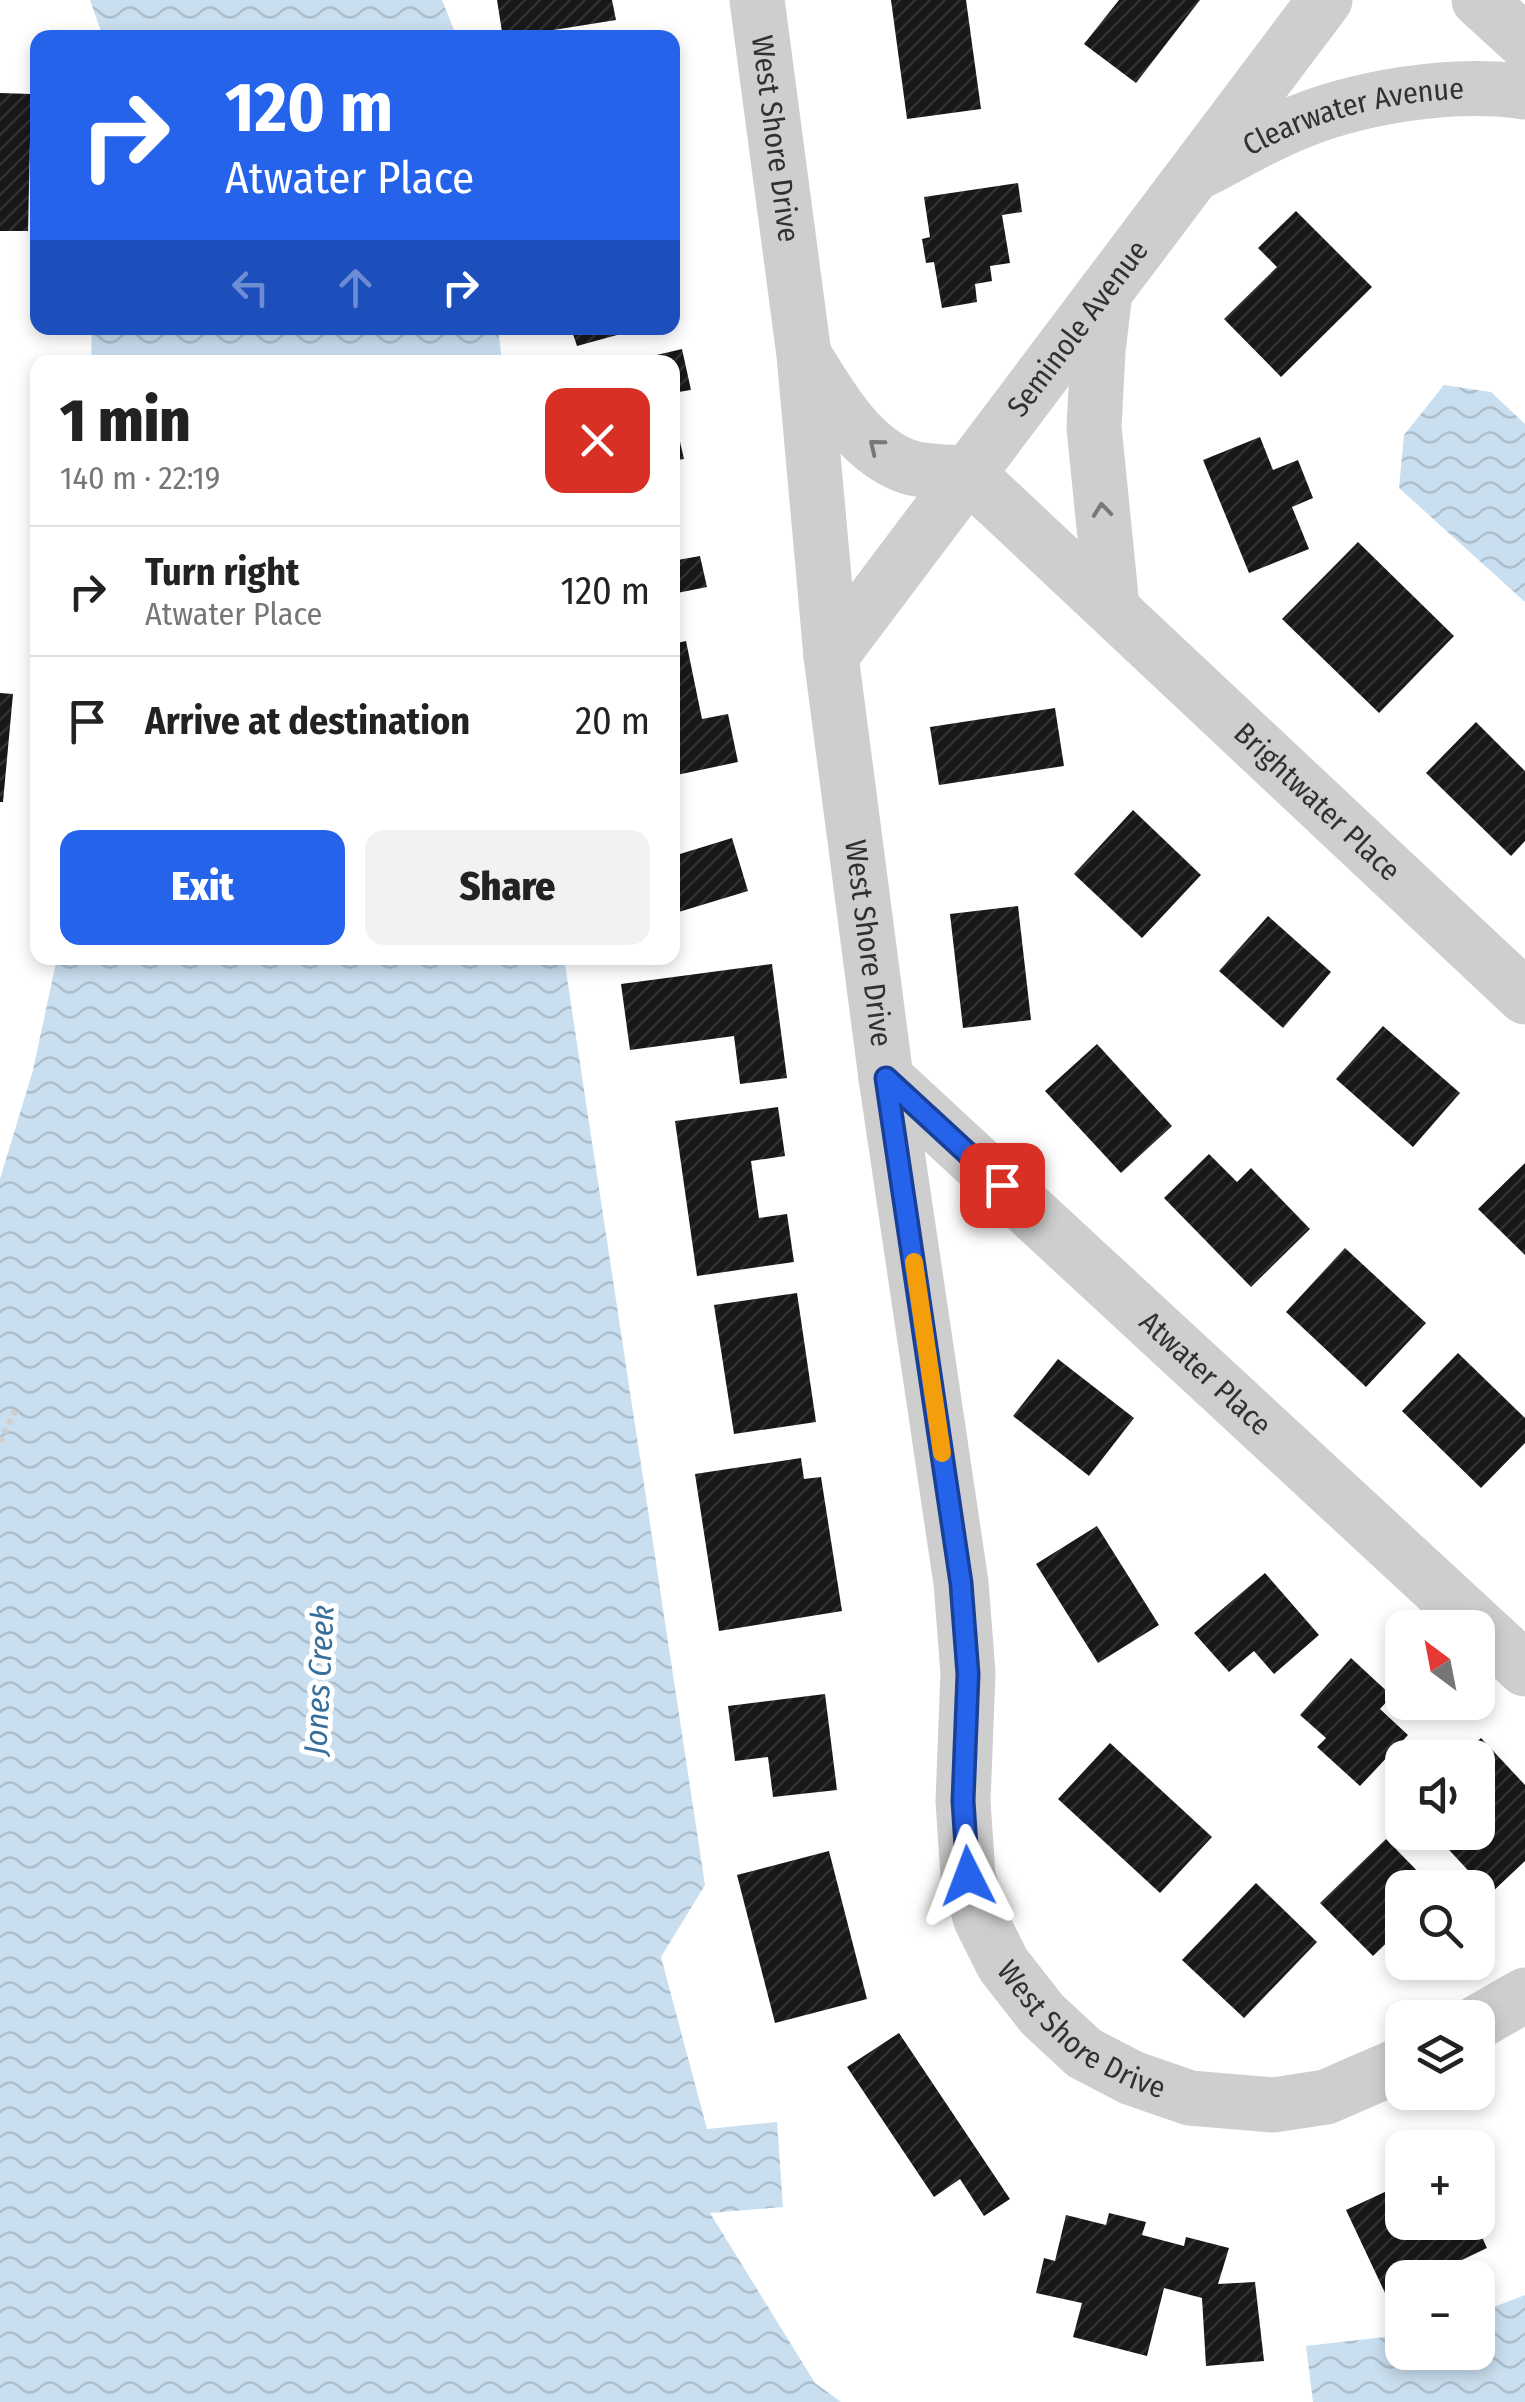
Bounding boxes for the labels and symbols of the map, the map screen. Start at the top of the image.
street label: West Shore Drive [744,33,807,244]
street label: Clearwater Avenue [1237,71,1465,163]
street label: Seminole Avenue [1000,233,1156,424]
one-way arrow [869,440,887,458]
one-way arrow [1092,502,1114,518]
street label: Brightwater Place [1227,715,1408,889]
street label: West Shore Drive [837,838,900,1049]
pin [960,1143,1045,1228]
street label: Atwater Place [1132,1304,1279,1443]
water label: Jones Creek [296,1604,342,1758]
north arrow [1385,1610,1495,1720]
position arrow [916,1824,1020,1928]
street label: West Shore Drive [989,1954,1170,2106]

